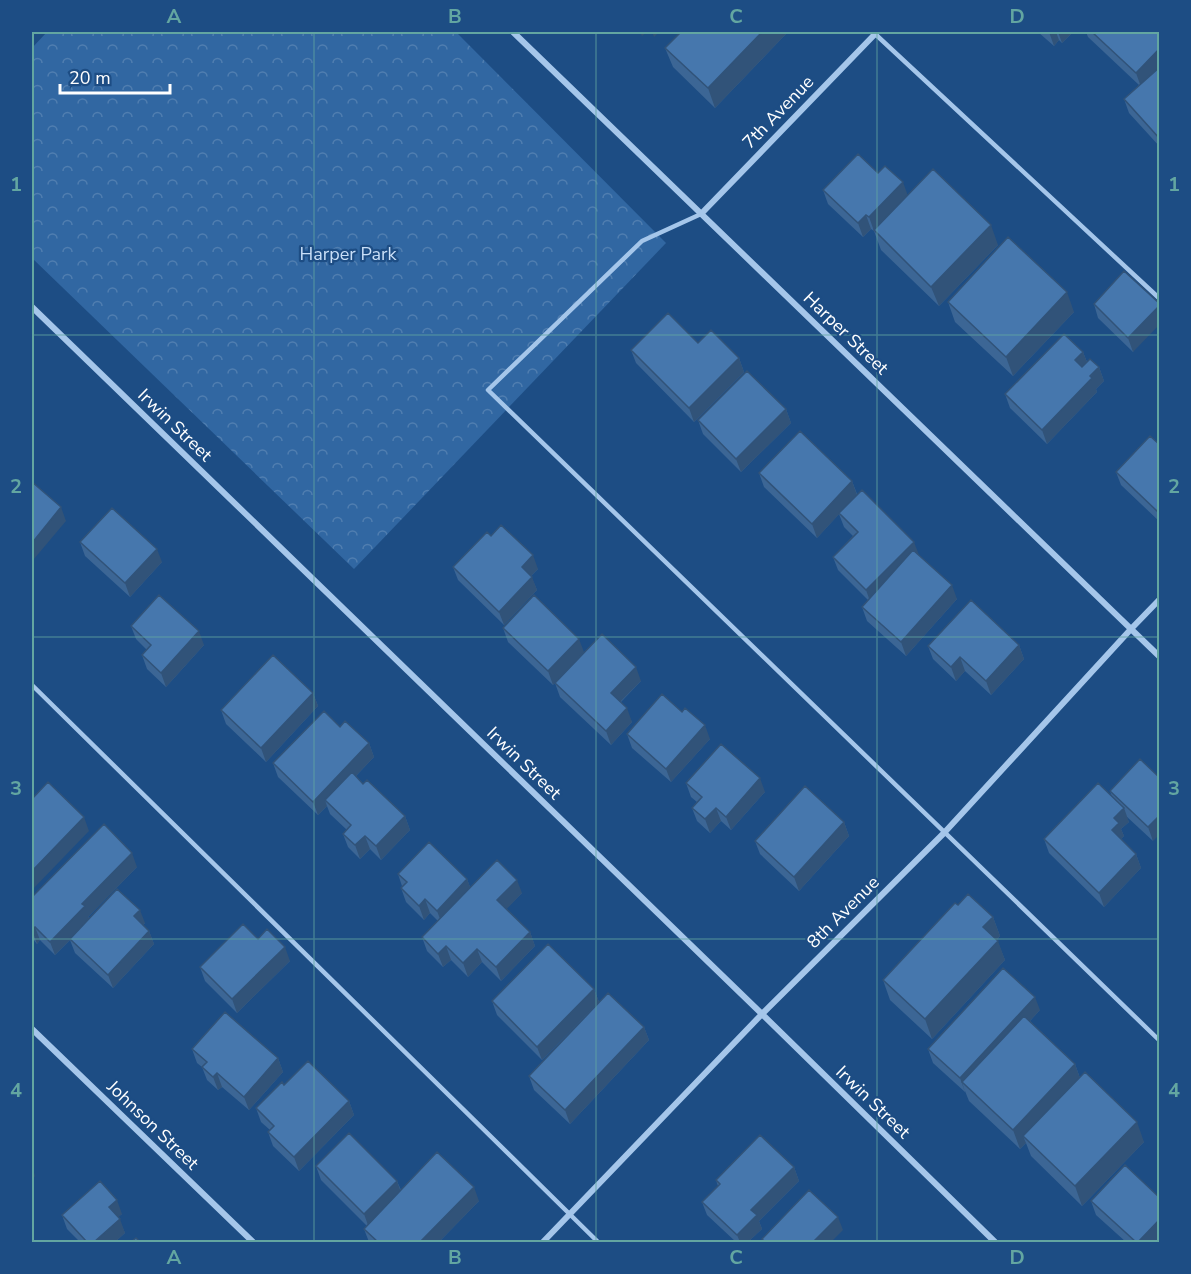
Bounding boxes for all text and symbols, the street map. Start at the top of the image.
text: A [167,3,182,30]
text: B [448,3,462,30]
text: C [729,3,743,30]
text: D [1009,3,1025,30]
scale bar [60,57,170,95]
text: 20 m [69,66,111,90]
street label: 7th Avenue [737,70,819,154]
text: 1 [10,171,22,198]
text: 1 [1168,171,1180,198]
park label: Harper Park [300,242,397,266]
street label: Harper Street [798,286,894,380]
street label: Irwin Street [133,383,218,467]
text: 2 [10,473,22,500]
text: 2 [1168,473,1180,500]
street label: Irwin Street [482,721,567,805]
text: 3 [10,775,22,802]
text: 3 [1168,775,1180,802]
street label: 8th Avenue [802,871,884,953]
street label: Irwin Street [831,1060,916,1144]
street label: Johnson Street [101,1074,205,1175]
text: 4 [10,1077,22,1104]
text: 4 [1168,1077,1180,1104]
text: A [167,1244,182,1271]
text: B [448,1244,462,1271]
text: C [729,1244,743,1271]
text: D [1009,1244,1025,1271]

